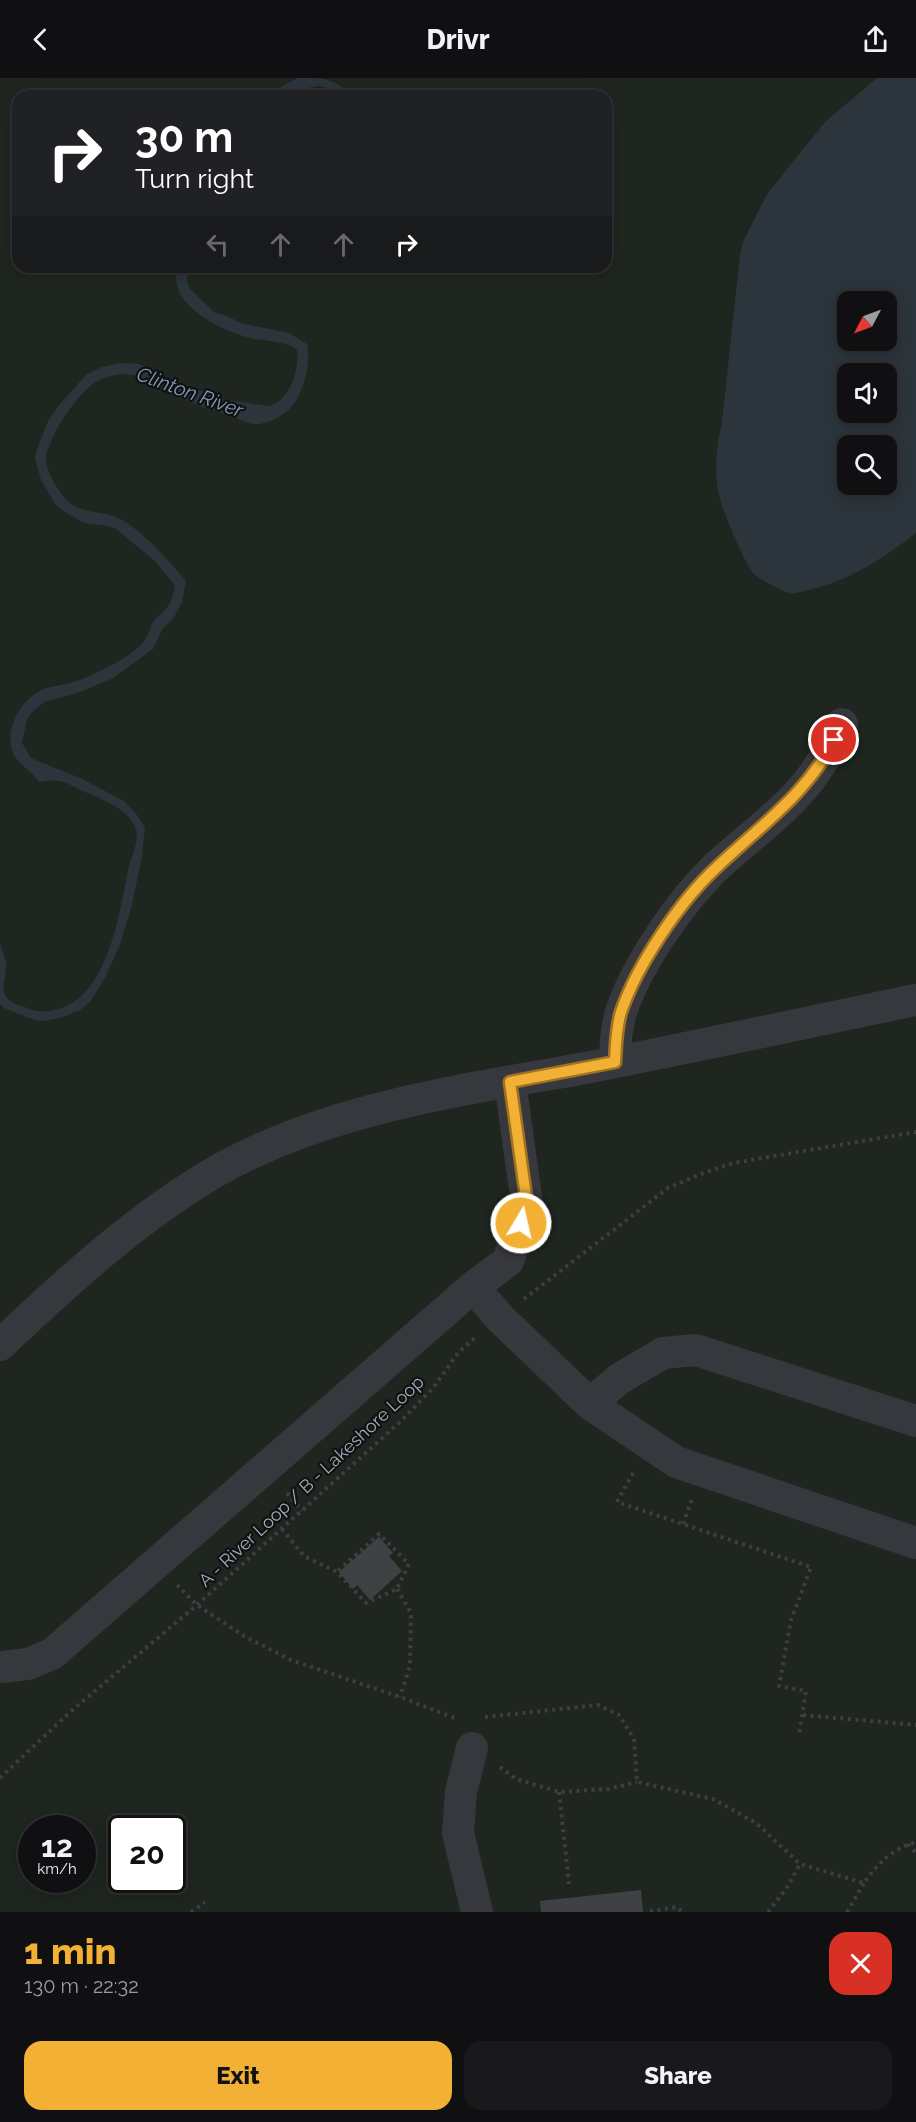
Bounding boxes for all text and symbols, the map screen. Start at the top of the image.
icon: back [24,23,57,56]
icon: share [859,23,892,56]
text: Drivr [426,24,490,55]
text: 30 m [135,113,233,162]
icon: right [36,114,114,192]
text: Turn right [135,163,254,194]
icon: left [201,228,234,261]
icon: ahead [264,228,297,261]
icon: ahead [327,228,360,261]
icon: right [390,228,423,261]
north arrow [837,291,897,351]
map controls [837,291,897,495]
water label: Clinton River [134,362,248,423]
button: sound [837,363,897,423]
button: search [837,435,897,495]
pin [808,714,859,765]
icon: arrive [817,723,850,756]
position arrow [489,1191,553,1255]
street label: A - River Loop / B - Lakeshore Loop [194,1371,428,1591]
speed limit sign: 20 [108,1815,186,1893]
text: 12 [41,1829,73,1864]
text: km/h [37,1860,77,1878]
text: 1 min [24,1930,116,1972]
button: close [829,1932,892,1995]
text: 130 m · 22:32 [24,1974,139,1998]
button: Exit [24,2041,452,2110]
button: Share [464,2041,892,2110]

